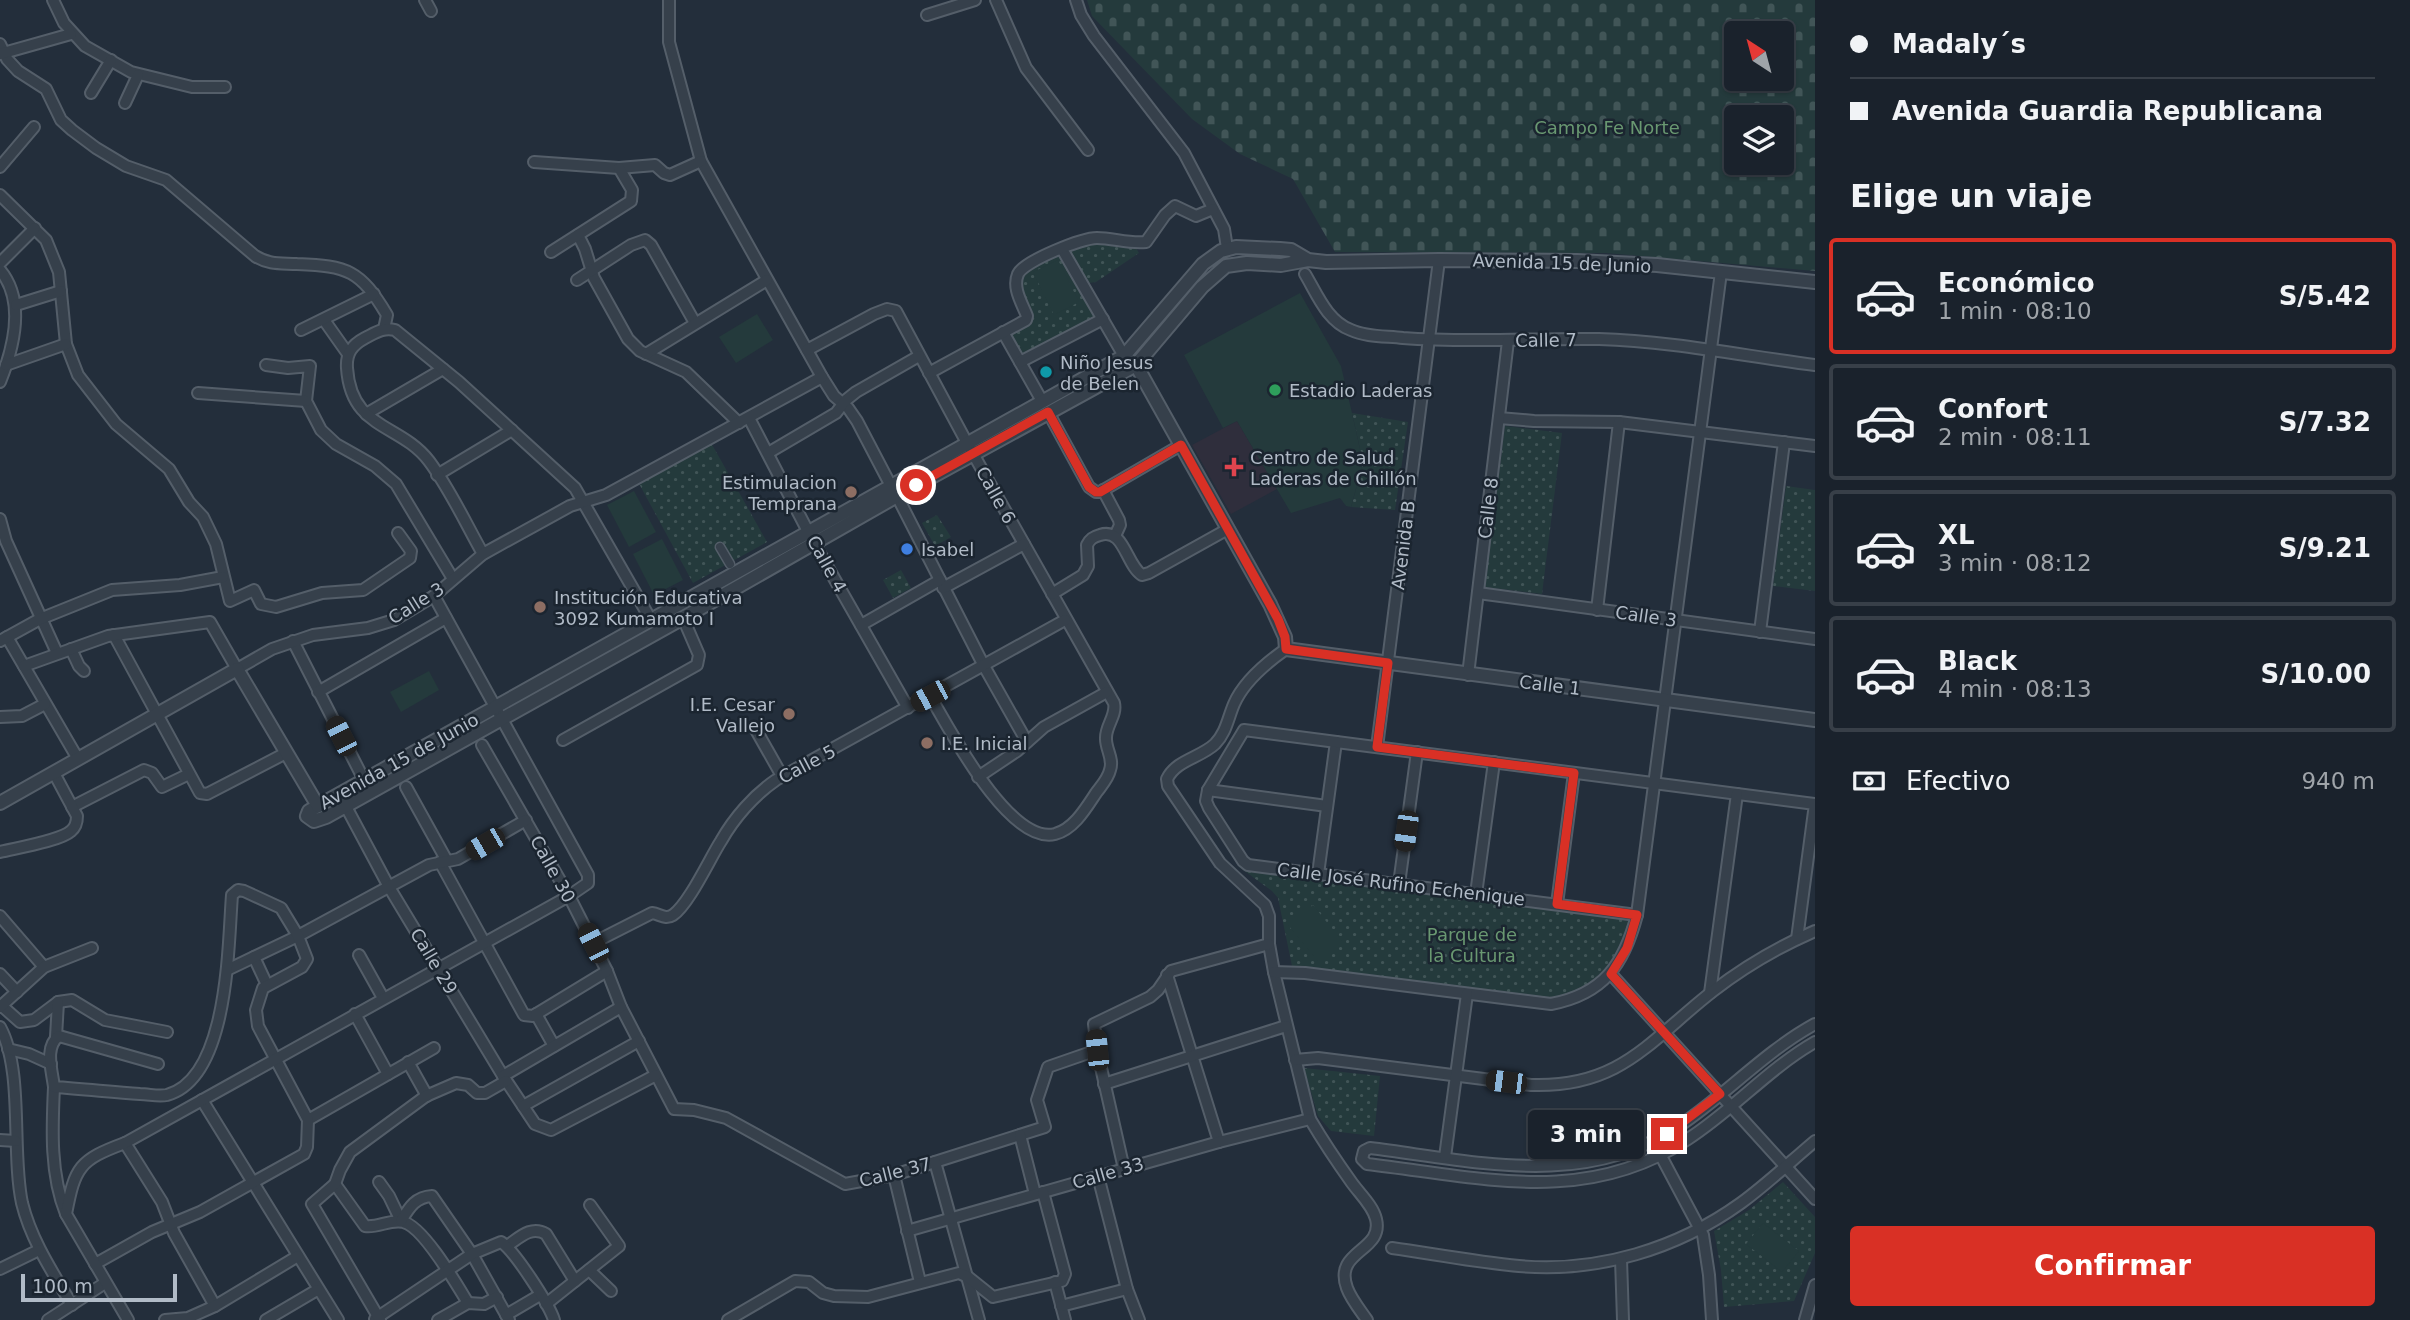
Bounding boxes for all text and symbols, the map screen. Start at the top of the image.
north arrow [1724,21,1794,91]
map controls [1724,21,1794,175]
text: Madaly´s [1892,29,2026,59]
text: Avenida Guardia Republicana [1892,96,2323,126]
button: layers [1724,105,1794,175]
park label: Campo Fe Norte [1534,117,1680,138]
text: Elige un viaje [1850,177,2092,215]
street label: Avenida 15 de Junio [1472,249,1652,277]
icon: car [1854,265,1917,328]
text: Económico [1938,268,2095,298]
text: S/5.42 [2279,281,2371,311]
text: 1 min · 08:10 [1938,298,2092,324]
street label: Calle 7 [1515,329,1577,351]
place label: Niño Jesus de Belen [1060,352,1153,394]
marker: Niño Jesus de Belen [1038,364,1054,380]
place label: Estadio Laderas [1289,380,1432,401]
marker: Estadio Laderas [1267,382,1283,398]
icon: car [1854,391,1917,454]
text: Confort [1938,394,2048,424]
text: S/7.32 [2279,407,2371,437]
text: 2 min · 08:11 [1938,424,2092,450]
place label: Centro de Salud Laderas de Chillón [1250,447,1417,489]
marker: Centro de Salud Laderas de Chillón [1224,457,1244,477]
street label: Calle 6 [972,463,1020,527]
route start [900,469,932,501]
place label: Estimulacion Temprana [722,472,837,514]
street label: Calle 8 [1474,476,1502,540]
marker: Estimulacion Temprana [843,484,859,500]
street label: Avenida B [1387,499,1419,591]
icon: car [1854,517,1917,580]
text: XL [1938,520,1975,550]
street label: Calle 4 [803,532,851,596]
text: S/9.21 [2279,533,2371,563]
place label: Isabel [921,539,974,560]
marker: Isabel [899,541,915,557]
text: 3 min · 08:12 [1938,550,2092,576]
street label: Calle 3 [384,578,448,628]
place label: Institución Educativa 3092 Kumamoto I [554,587,743,629]
marker: Institución Educativa 3092 Kumamoto I [532,599,548,615]
street label: Calle 3 [1614,601,1678,631]
icon: car [1854,643,1917,706]
text: Black [1938,646,2017,676]
text: S/10.00 [2261,659,2371,689]
street label: Calle 1 [1518,671,1582,699]
text: 4 min · 08:13 [1938,676,2092,702]
car [907,677,954,715]
place label: I.E. Cesar Vallejo [690,694,776,736]
marker: I.E. Cesar Vallejo [781,706,797,722]
street label: Avenida 15 de Junio [316,709,482,813]
car [323,713,360,759]
place label: I.E. Inicial [941,733,1028,754]
marker: I.E. Inicial [919,735,935,751]
street label: Calle 5 [775,740,839,788]
icon: cash [1850,762,1888,800]
text: Efectivo [1906,766,2011,796]
text: 940 m [2301,768,2375,794]
car [1393,809,1420,853]
car [462,824,509,864]
street label: Calle 30 [526,832,580,906]
street label: Calle José Rufino Echenique [1276,858,1526,910]
car [575,920,612,966]
street label: Calle 29 [406,924,462,998]
park label: Parque de la Cultura [1427,924,1517,966]
car [1085,1028,1110,1072]
car [1484,1069,1529,1095]
callout: 3 min [1527,1110,1642,1158]
route end [1651,1118,1683,1150]
text: 3 min [1550,1121,1622,1147]
street label: Calle 37 [857,1153,933,1191]
street label: Calle 33 [1070,1153,1146,1193]
button: Confirmar [1850,1226,2375,1306]
scale bar [21,1271,177,1303]
text: 100 m [32,1275,93,1297]

